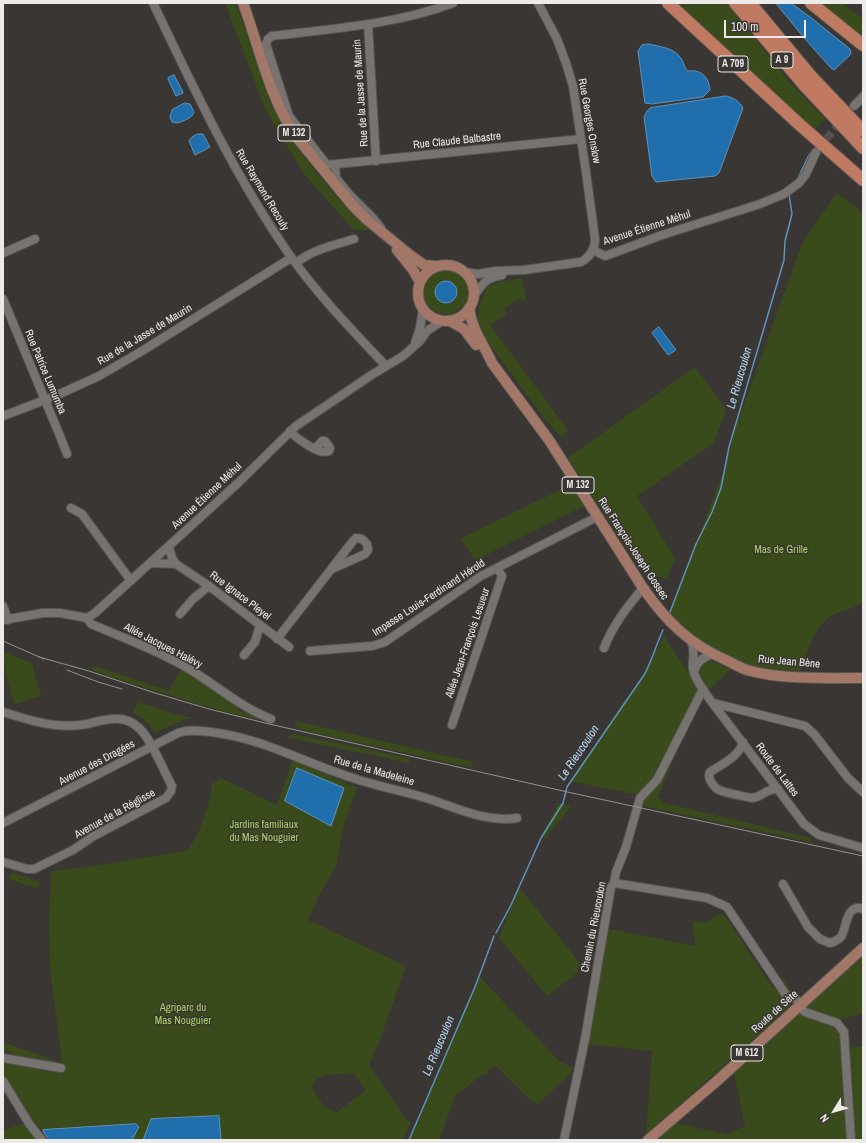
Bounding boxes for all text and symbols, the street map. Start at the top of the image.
scale bar [726,12,808,38]
text: 100 m [731,19,758,35]
street label: Rue de la Jasse de Maurin [351,39,371,147]
road number: A 9 [771,52,793,68]
road number: A 709 [718,56,748,72]
street label: Rue Georges Onslow [575,77,603,165]
road number: M 132 [278,125,310,141]
street label: Rue Claude Balbastre [412,130,502,152]
street label: Rue Raymond Recouly [232,147,292,233]
street label: Avenue Étienne Méhul [602,208,692,248]
street label: Rue de la Jasse de Maurin [95,302,195,368]
street label: Rue Patrice Lumumba [21,328,69,416]
water label: Le Rieucoulon [724,346,756,410]
street label: Avenue Étienne Méhul [169,460,245,532]
road number: M 132 [562,477,594,493]
street label: Rue François-Joseph Gossec [595,495,671,603]
park label: Mas de Grille [754,543,808,557]
street label: Impasse Louis-Ferdinand Hérold [370,557,488,639]
street label: Rue Ignace Pleyel [207,569,273,623]
street label: Allée Jean-François Lesueur [443,586,493,700]
street label: Allée Jacques Halévy [122,621,204,671]
street label: Rue Jean Bène [757,653,821,671]
water label: Le Rieucoulon [555,723,603,783]
street label: Avenue des Dragées [57,737,137,789]
street label: Route de Lattes [753,741,801,799]
street label: Rue de la Madeleine [332,753,416,789]
street label: Avenue de la Réglisse [72,786,158,842]
park label: Jardins familiaux du Mas Nouguier [229,818,299,844]
street label: Chemin du Rieucoulon [579,880,609,974]
street label: Route de Sète [749,988,801,1036]
park label: Agriparc du Mas Nouguier [155,1001,211,1027]
water label: Le Rieucoulon [420,1014,458,1078]
road number: M 612 [731,1045,763,1061]
north arrow [814,1091,854,1131]
text: N [817,1111,832,1125]

